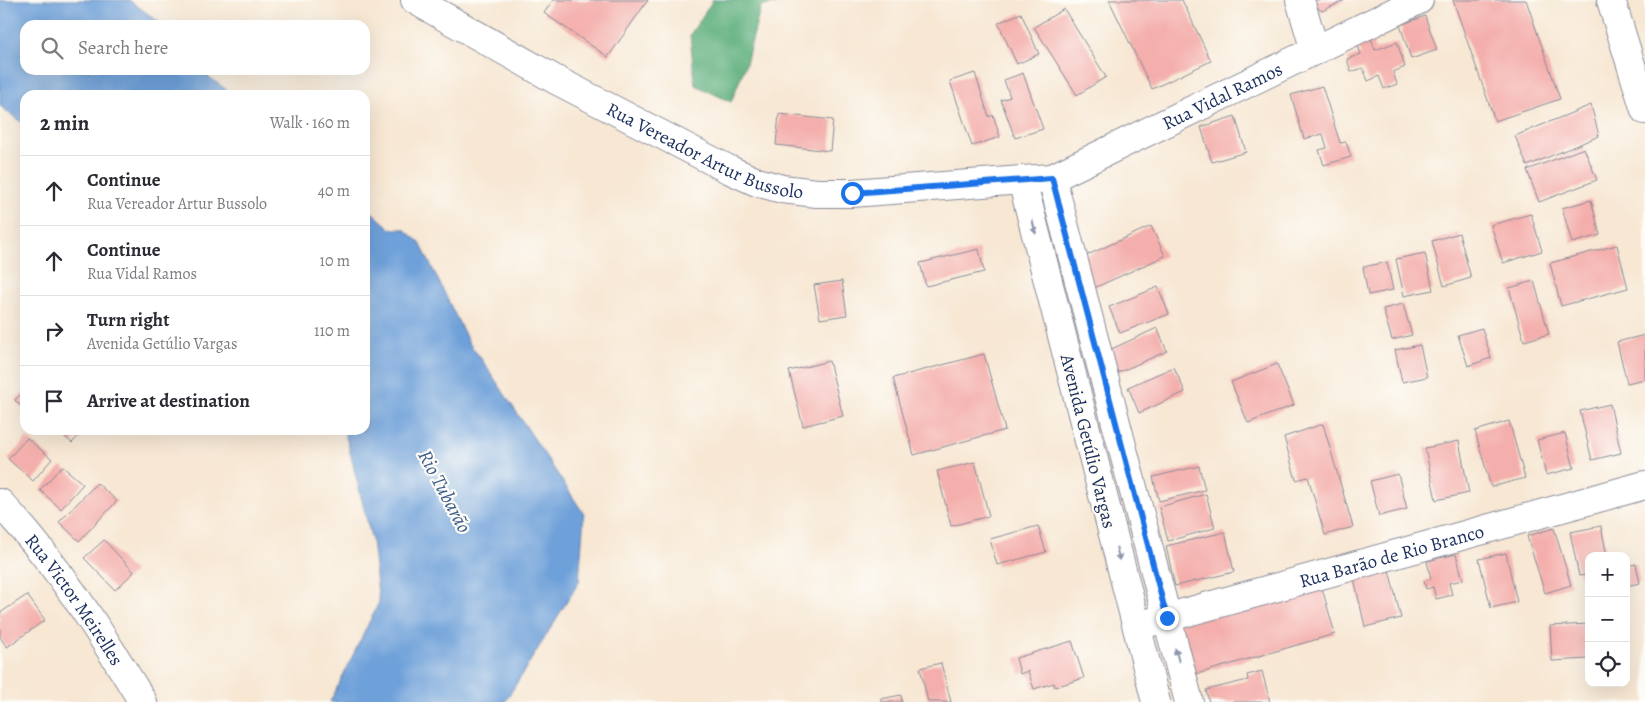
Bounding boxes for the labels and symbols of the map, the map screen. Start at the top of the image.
street label: Rua Vidal Ramos [1158,56,1287,137]
street label: Rua Vereador Artur Bussolo [602,96,805,205]
route start [841,182,864,205]
one-way arrow [1030,220,1038,235]
street label: Avenida Getúlio Vargas [1054,351,1122,531]
water label: Rio Tubarão [411,445,478,537]
street label: Rua Barão de Rio Branco [1296,518,1487,594]
street label: Rua Victor Meirelles [19,528,129,671]
one-way arrow [1114,547,1122,562]
route end [1156,607,1179,630]
one-way arrow [1173,647,1181,662]

